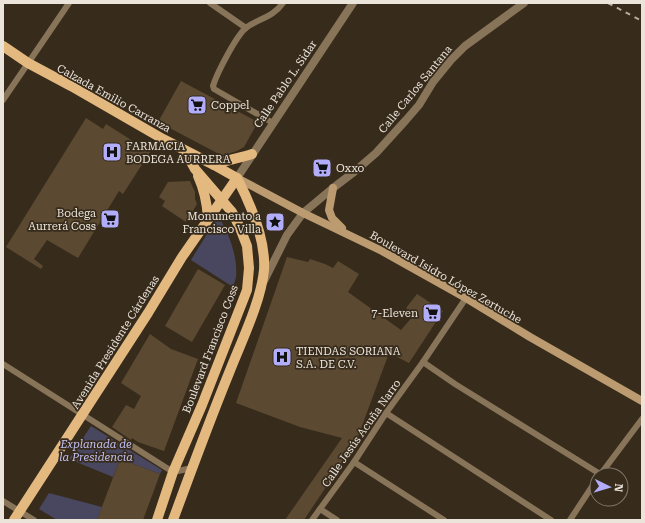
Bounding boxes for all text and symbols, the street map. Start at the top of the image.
street label: Calle Pablo L. Sidar [251,38,320,130]
street label: Calle Carlos Santana [376,43,455,136]
street label: Calzada Emilio Carranza [55,62,173,135]
supermarket icon: Coppel [186,94,208,116]
place label: Coppel [211,99,250,112]
place label: FARMACIA BODEGA AURRERA [126,140,231,166]
hospital icon: FARMACIA BODEGA AURRERA [101,141,123,163]
supermarket icon: Oxxo [311,157,333,179]
place label: Oxxo [336,162,365,175]
place label: Bodega Aurrerá Coss [28,207,96,233]
supermarket icon: Bodega Aurrerá Coss [99,208,121,230]
place label: Monumento a Francisco Villa [183,210,261,236]
place icon: Monumento a Francisco Villa [264,211,286,233]
street label: Boulevard Isidro López Zertuche [367,228,524,326]
street label: Avenida Presidente Cárdenas [69,273,162,411]
street label: Boulevard Francisco Coss [180,283,241,415]
supermarket icon: 7-Eleven [421,302,443,324]
place label: 7-Eleven [371,307,418,320]
place label: TIENDAS SORIANA S.A. DE C.V. [296,345,401,371]
hospital icon: TIENDAS SORIANA S.A. DE C.V. [271,346,293,368]
street label: Calle Jesús Acuña Narro [319,377,404,490]
park label: Explanada de la Presidencia [59,438,133,464]
north arrow [589,467,629,507]
text: N [612,483,625,493]

